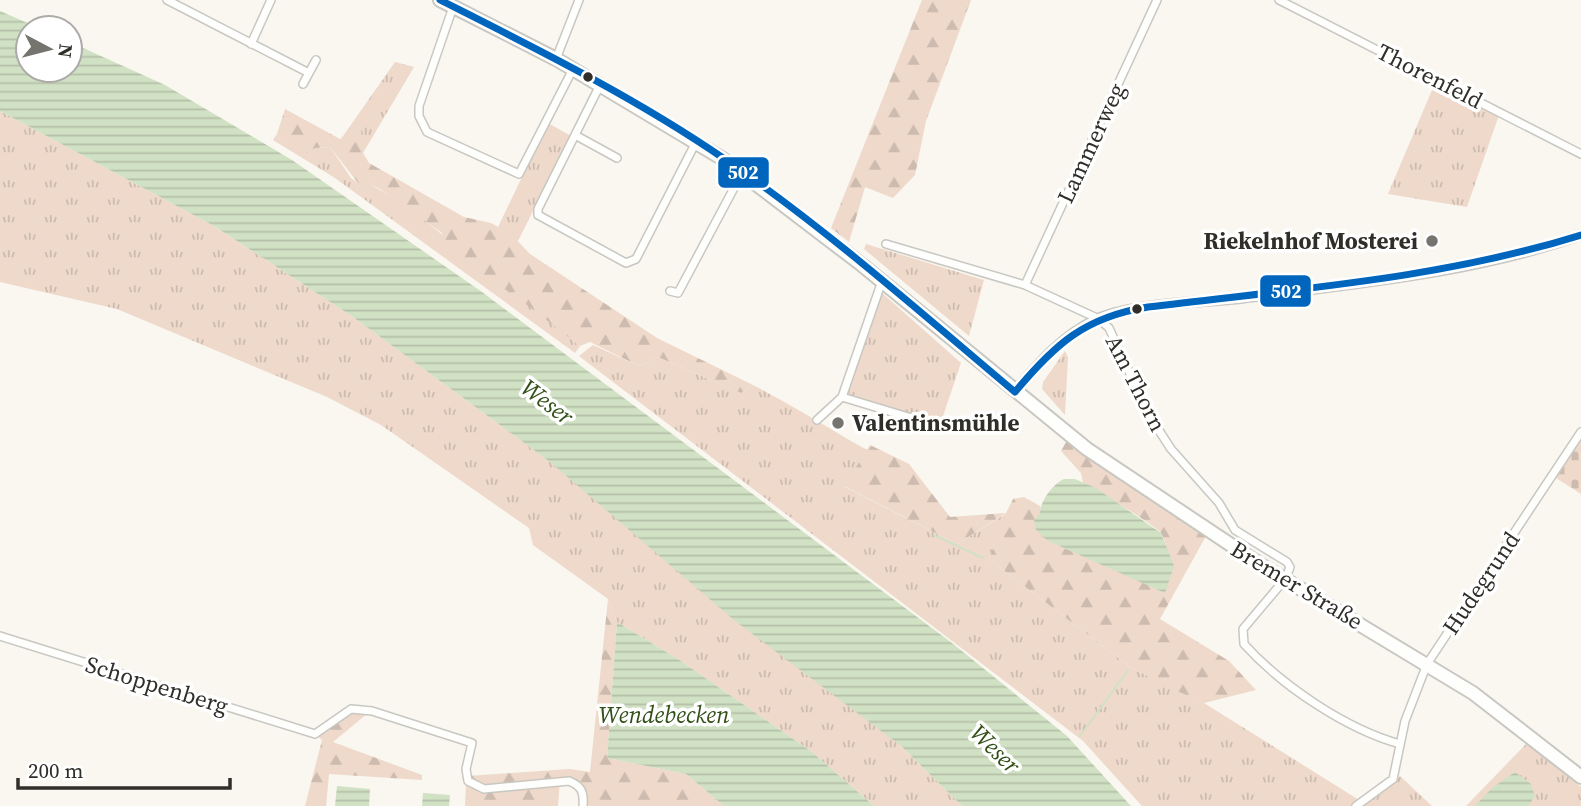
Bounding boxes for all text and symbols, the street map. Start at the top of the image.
north arrow [14,14,84,84]
street label: Thorenfeld [1372,36,1488,116]
text: N [52,43,80,60]
unlabelled marker [581,70,595,84]
street label: Lammerweg [1049,78,1133,208]
line badge: 502 [717,156,770,189]
text: 502 [728,159,758,185]
place label: Riekelnhof Mosterei [1203,225,1418,257]
marker: Riekelnhof Mosterei [1424,233,1440,249]
line badge: 502 [1259,274,1312,308]
text: 502 [1271,278,1301,304]
unlabelled marker [1130,302,1144,316]
street label: Am Thorn [1098,329,1174,437]
water label: Weser [514,371,582,433]
place label: Valentinsmühle [852,407,1020,439]
marker: Valentinsmühle [830,415,846,431]
street label: Hudegrund [1435,525,1527,641]
street label: Bremer Straße [1225,533,1369,637]
street label: Schoppenberg [82,648,232,722]
water label: Wendebecken [598,698,730,731]
water label: Weser [963,717,1029,782]
scale bar [18,746,229,790]
text: 200 m [28,756,83,785]

